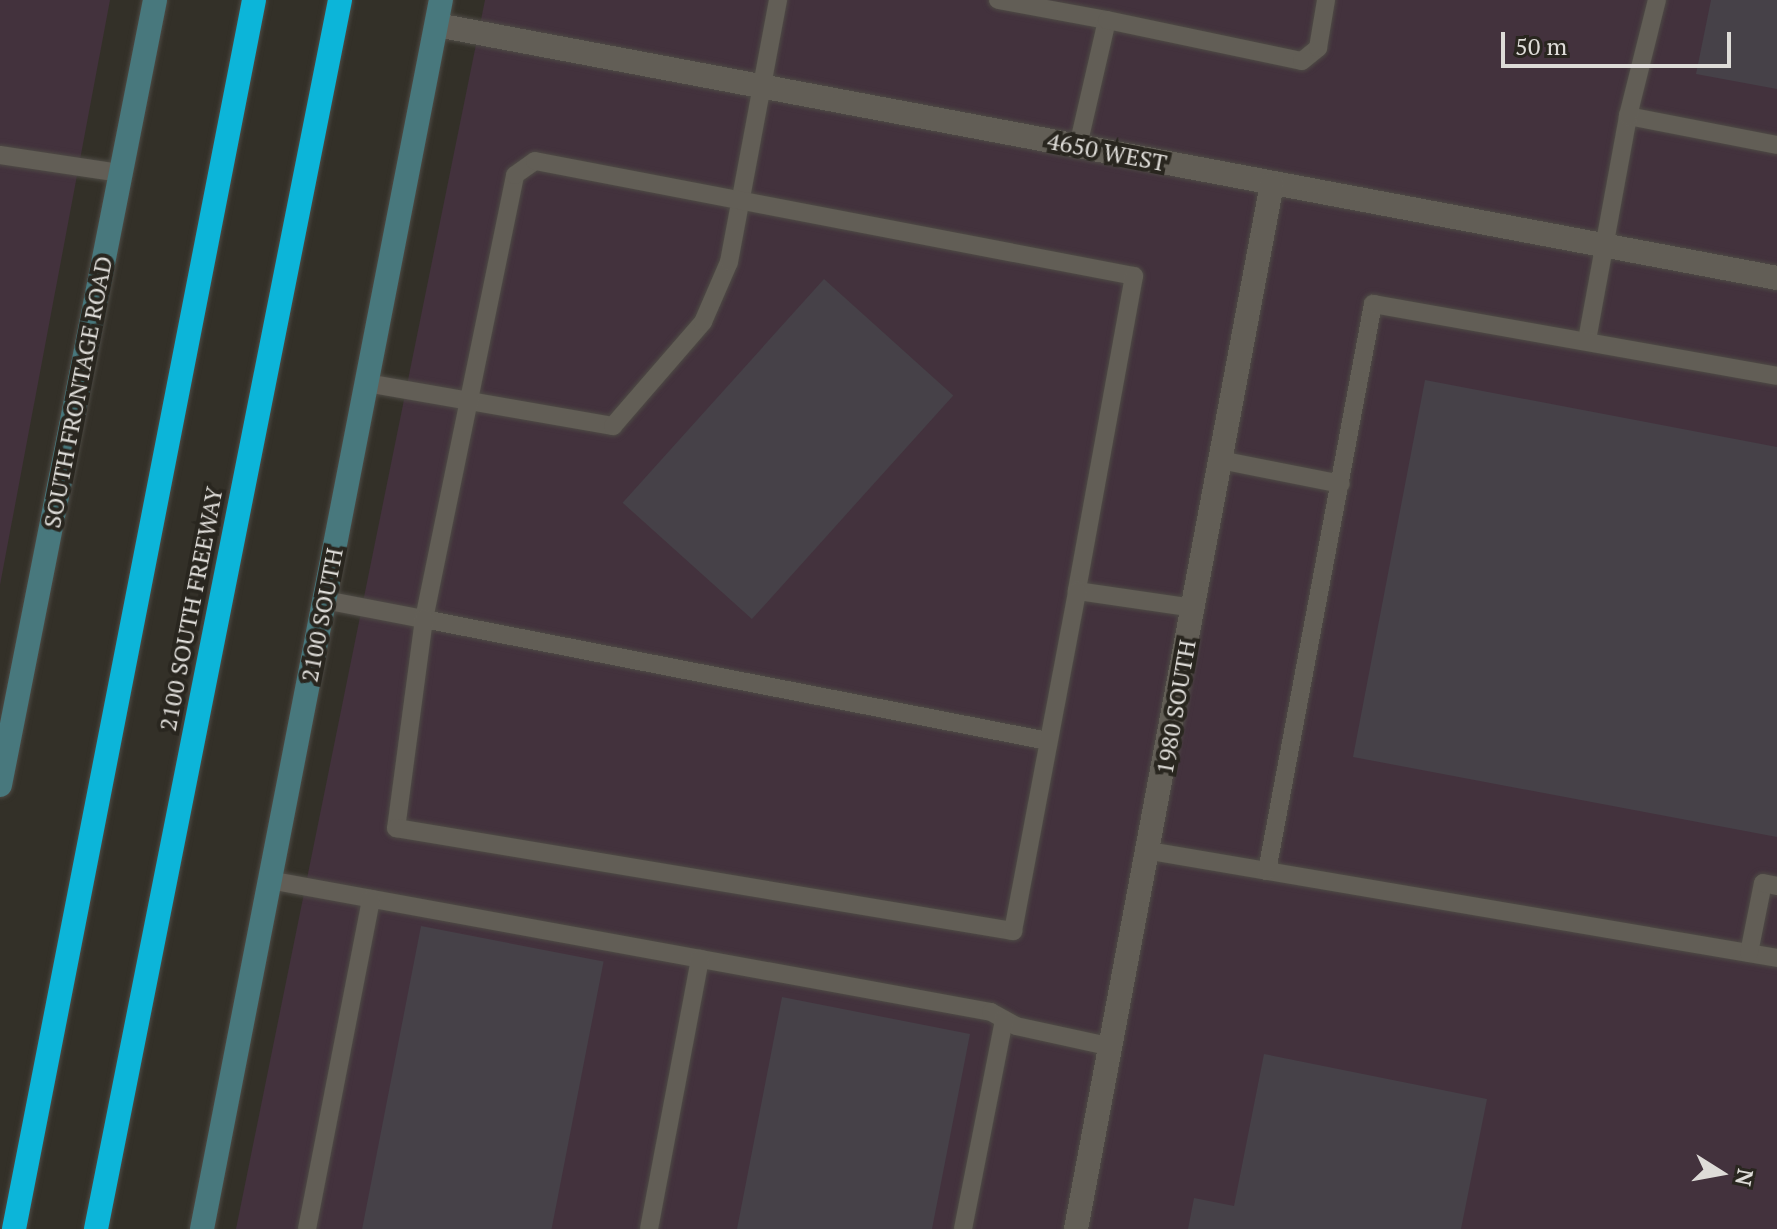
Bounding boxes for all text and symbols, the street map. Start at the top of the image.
scale bar [1505,16,1735,66]
text: 50 m [1515,30,1567,62]
street label: 4650 WEST [1045,126,1169,178]
street label: SOUTH FRONTAGE ROAD [37,254,119,530]
street label: 2100 SOUTH FREEWAY [153,484,229,734]
street label: 2100 SOUTH [295,545,349,685]
street label: 1980 SOUTH [1150,637,1202,777]
north arrow [1681,1133,1761,1213]
text: N [1729,1167,1761,1189]

